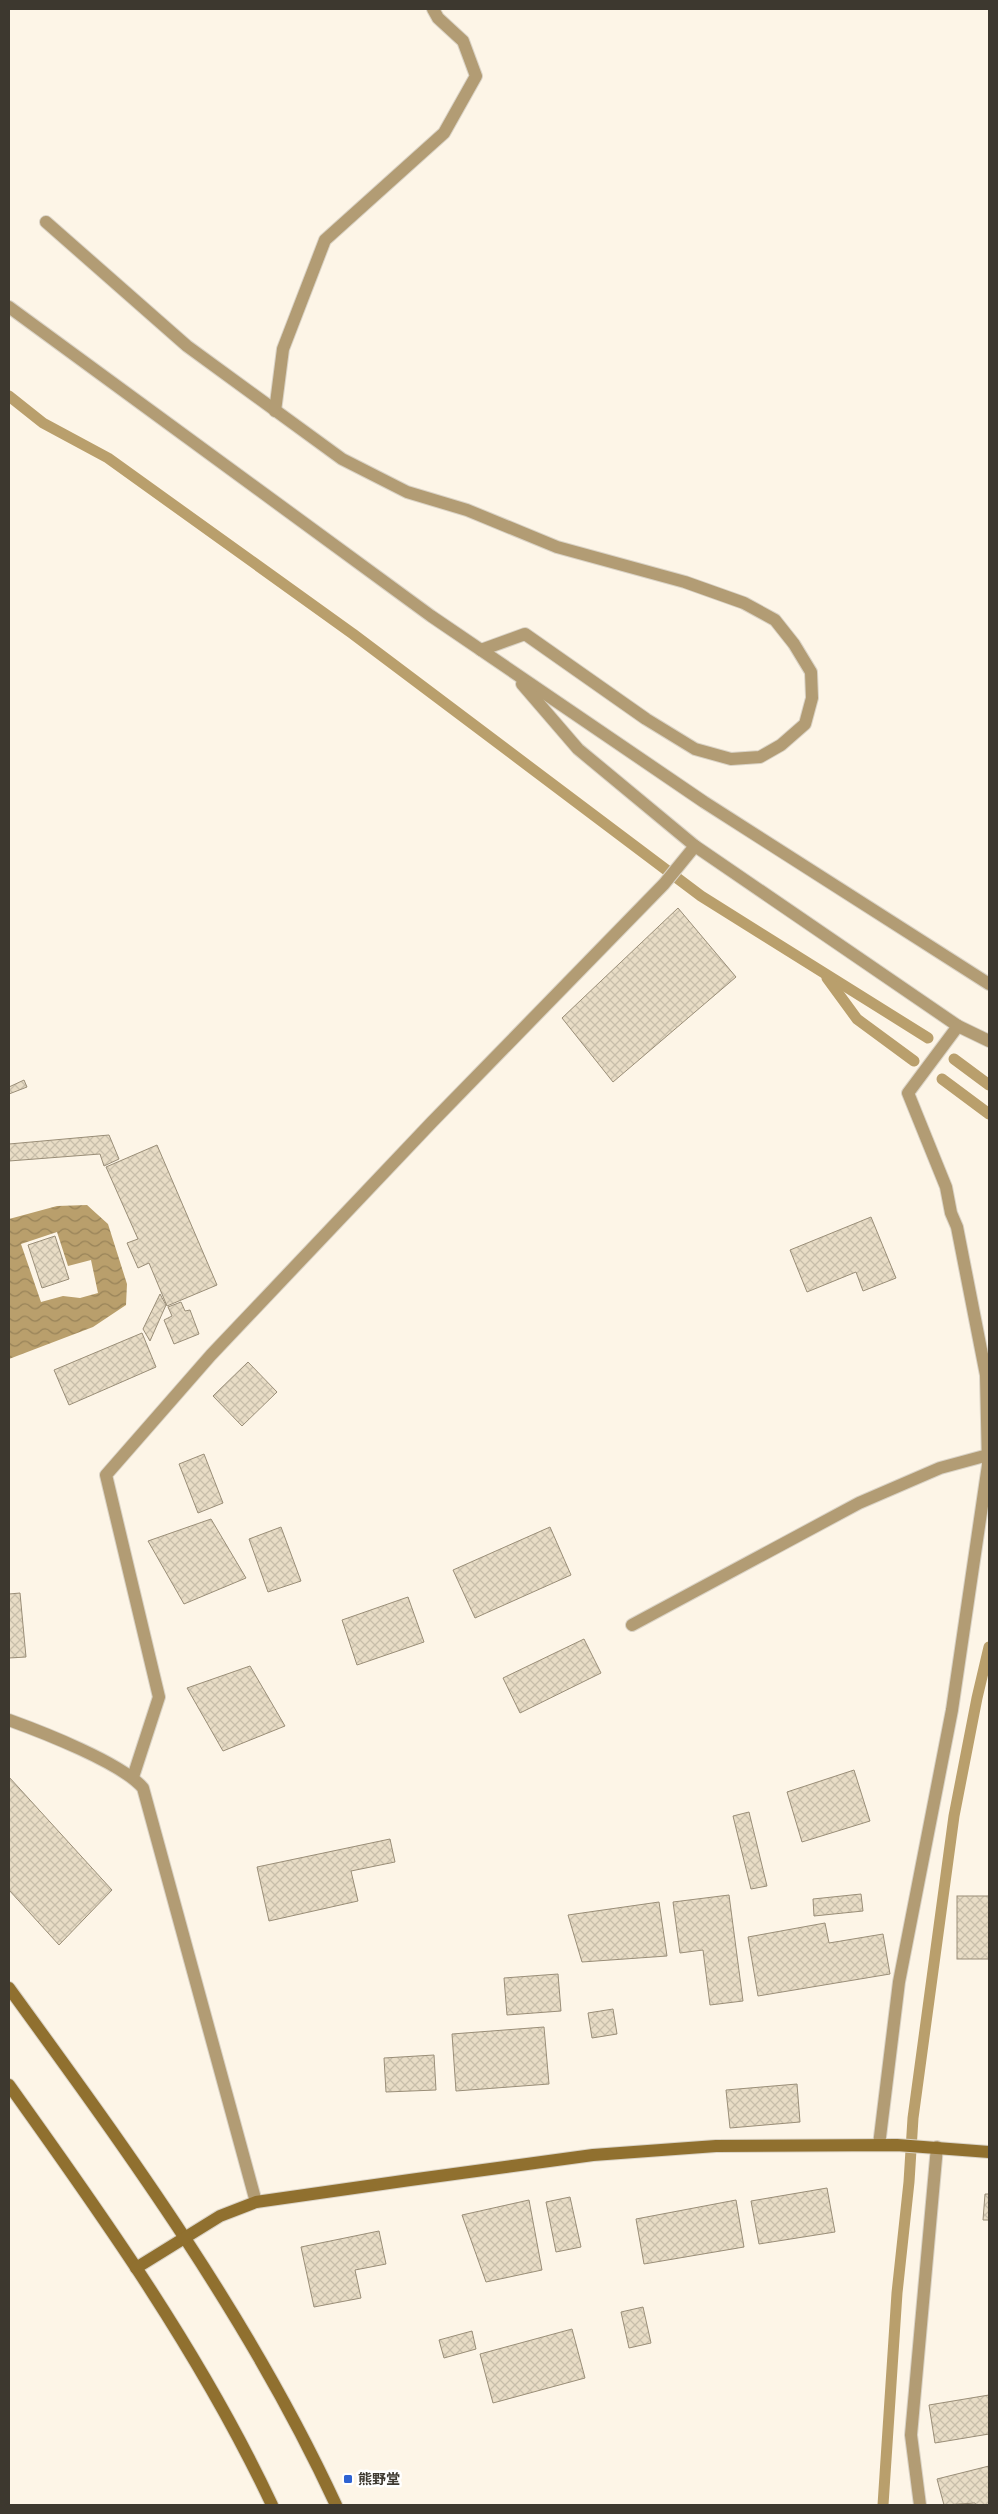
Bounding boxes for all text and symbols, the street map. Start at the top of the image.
place label: 熊野堂 [358,2471,400,2488]
marker: 熊野堂 [342,2473,354,2485]

